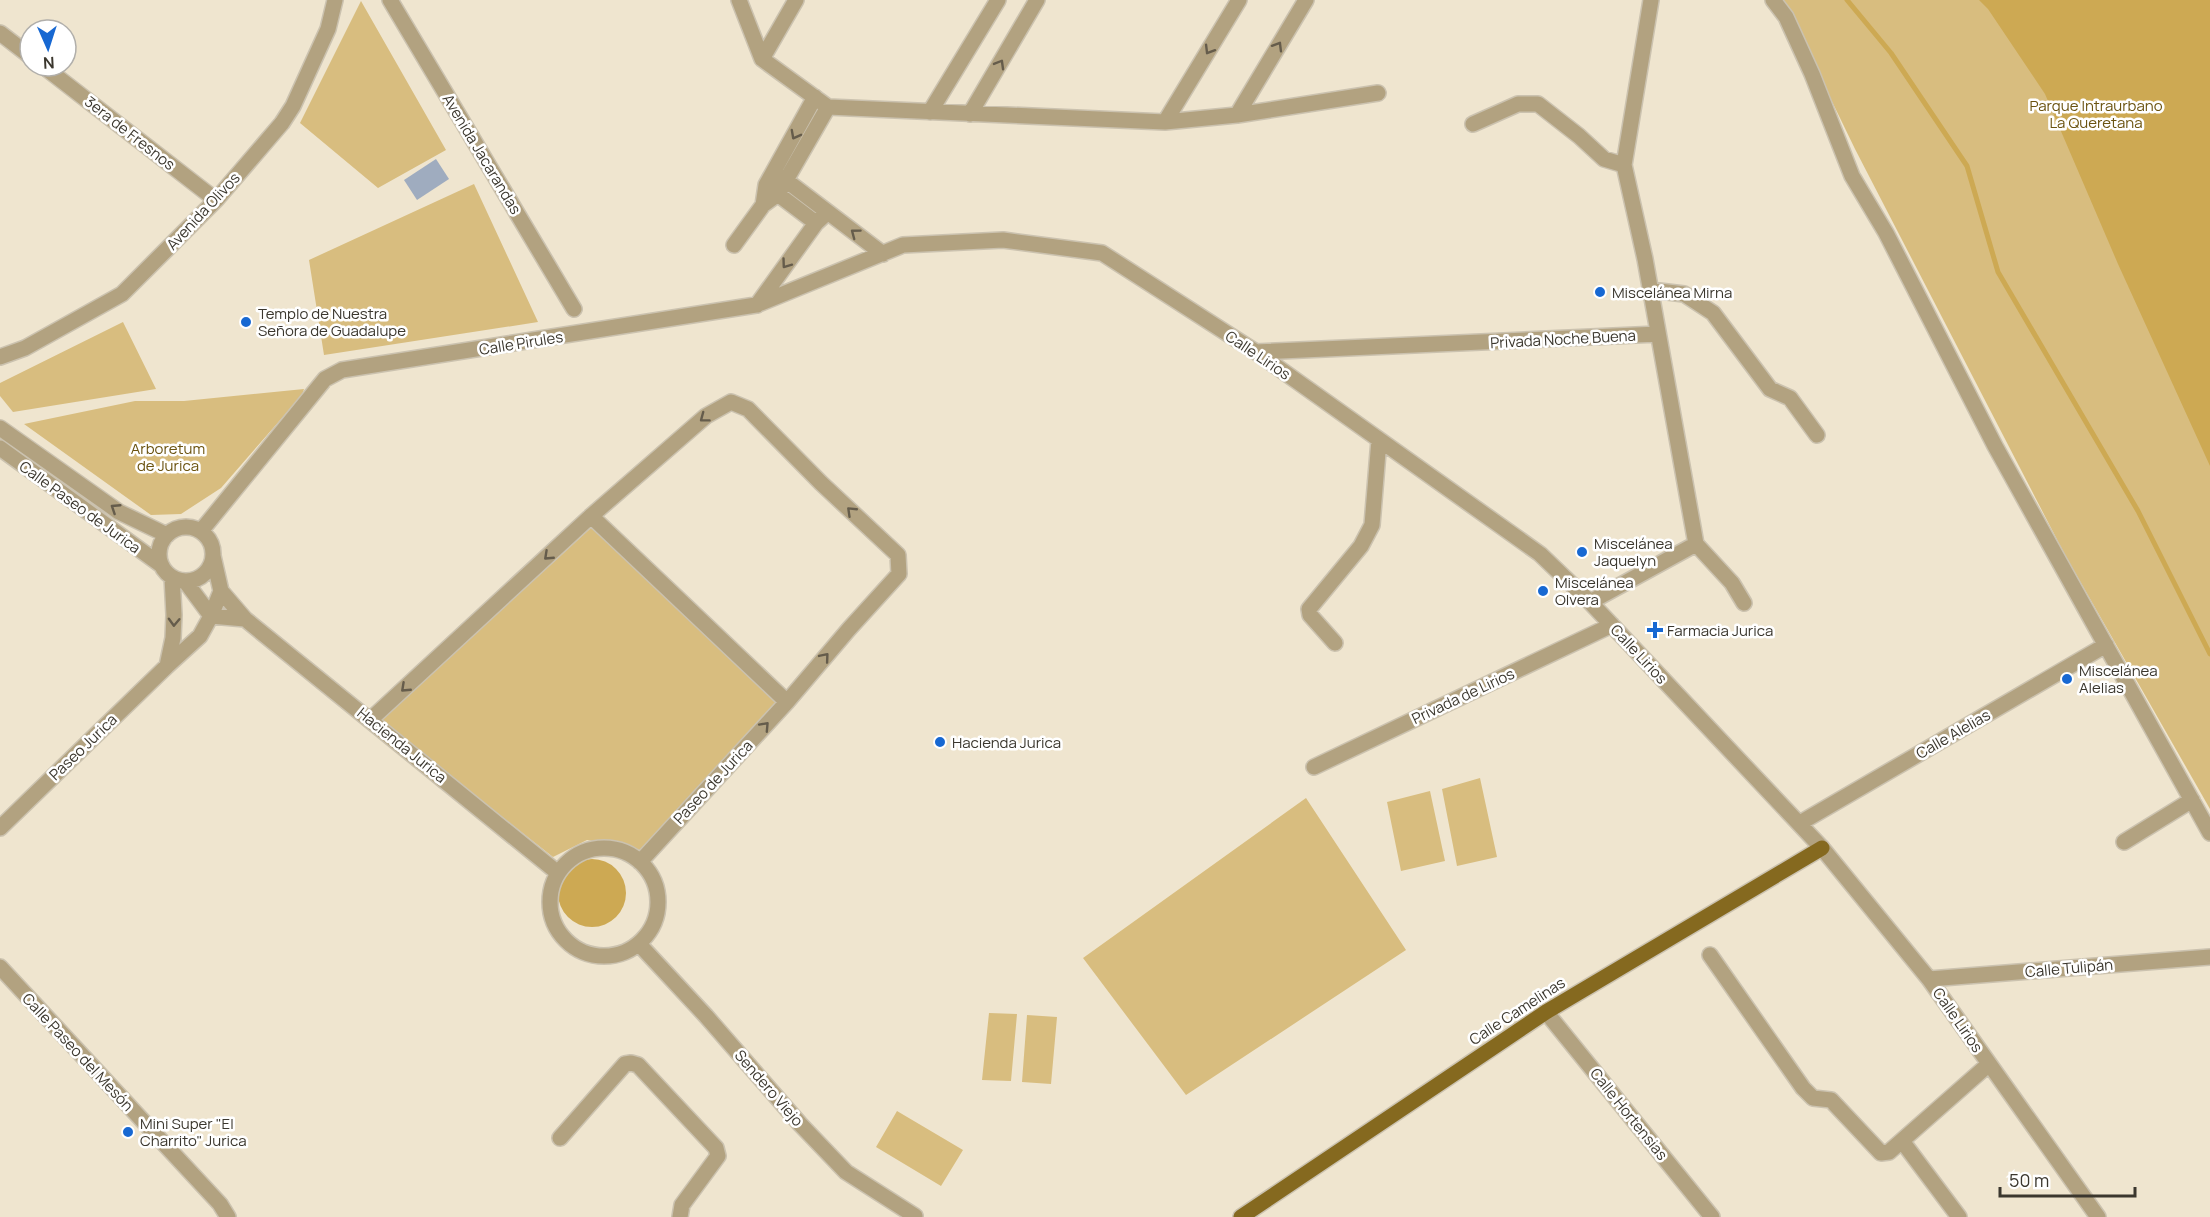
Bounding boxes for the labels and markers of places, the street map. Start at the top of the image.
place label: Miscelánea Mirna [1612,282,1732,303]
marker: Miscelánea Mirna [1593,285,1607,299]
place label: Templo de Nuestra Señora de Guadalupe [258,303,406,341]
marker: Templo de Nuestra Señora de Guadalupe [239,315,253,329]
place label: Miscelánea Jaquelyn [1594,533,1672,571]
marker: Miscelánea Jaquelyn [1575,545,1589,559]
place label: Miscelánea Olvera [1555,572,1633,610]
marker: Miscelánea Olvera [1536,584,1550,598]
place label: Farmacia Jurica [1667,620,1773,641]
marker: Farmacia Jurica [1648,623,1662,637]
place label: Miscelánea Alelias [2079,660,2157,698]
marker: Miscelánea Alelias [2060,672,2074,686]
place label: Hacienda Jurica [952,732,1061,753]
marker: Hacienda Jurica [933,735,947,749]
place label: Mini Super "El Charrito" Jurica [140,1113,247,1151]
marker: Mini Super "El Charrito" Jurica [121,1125,135,1139]

